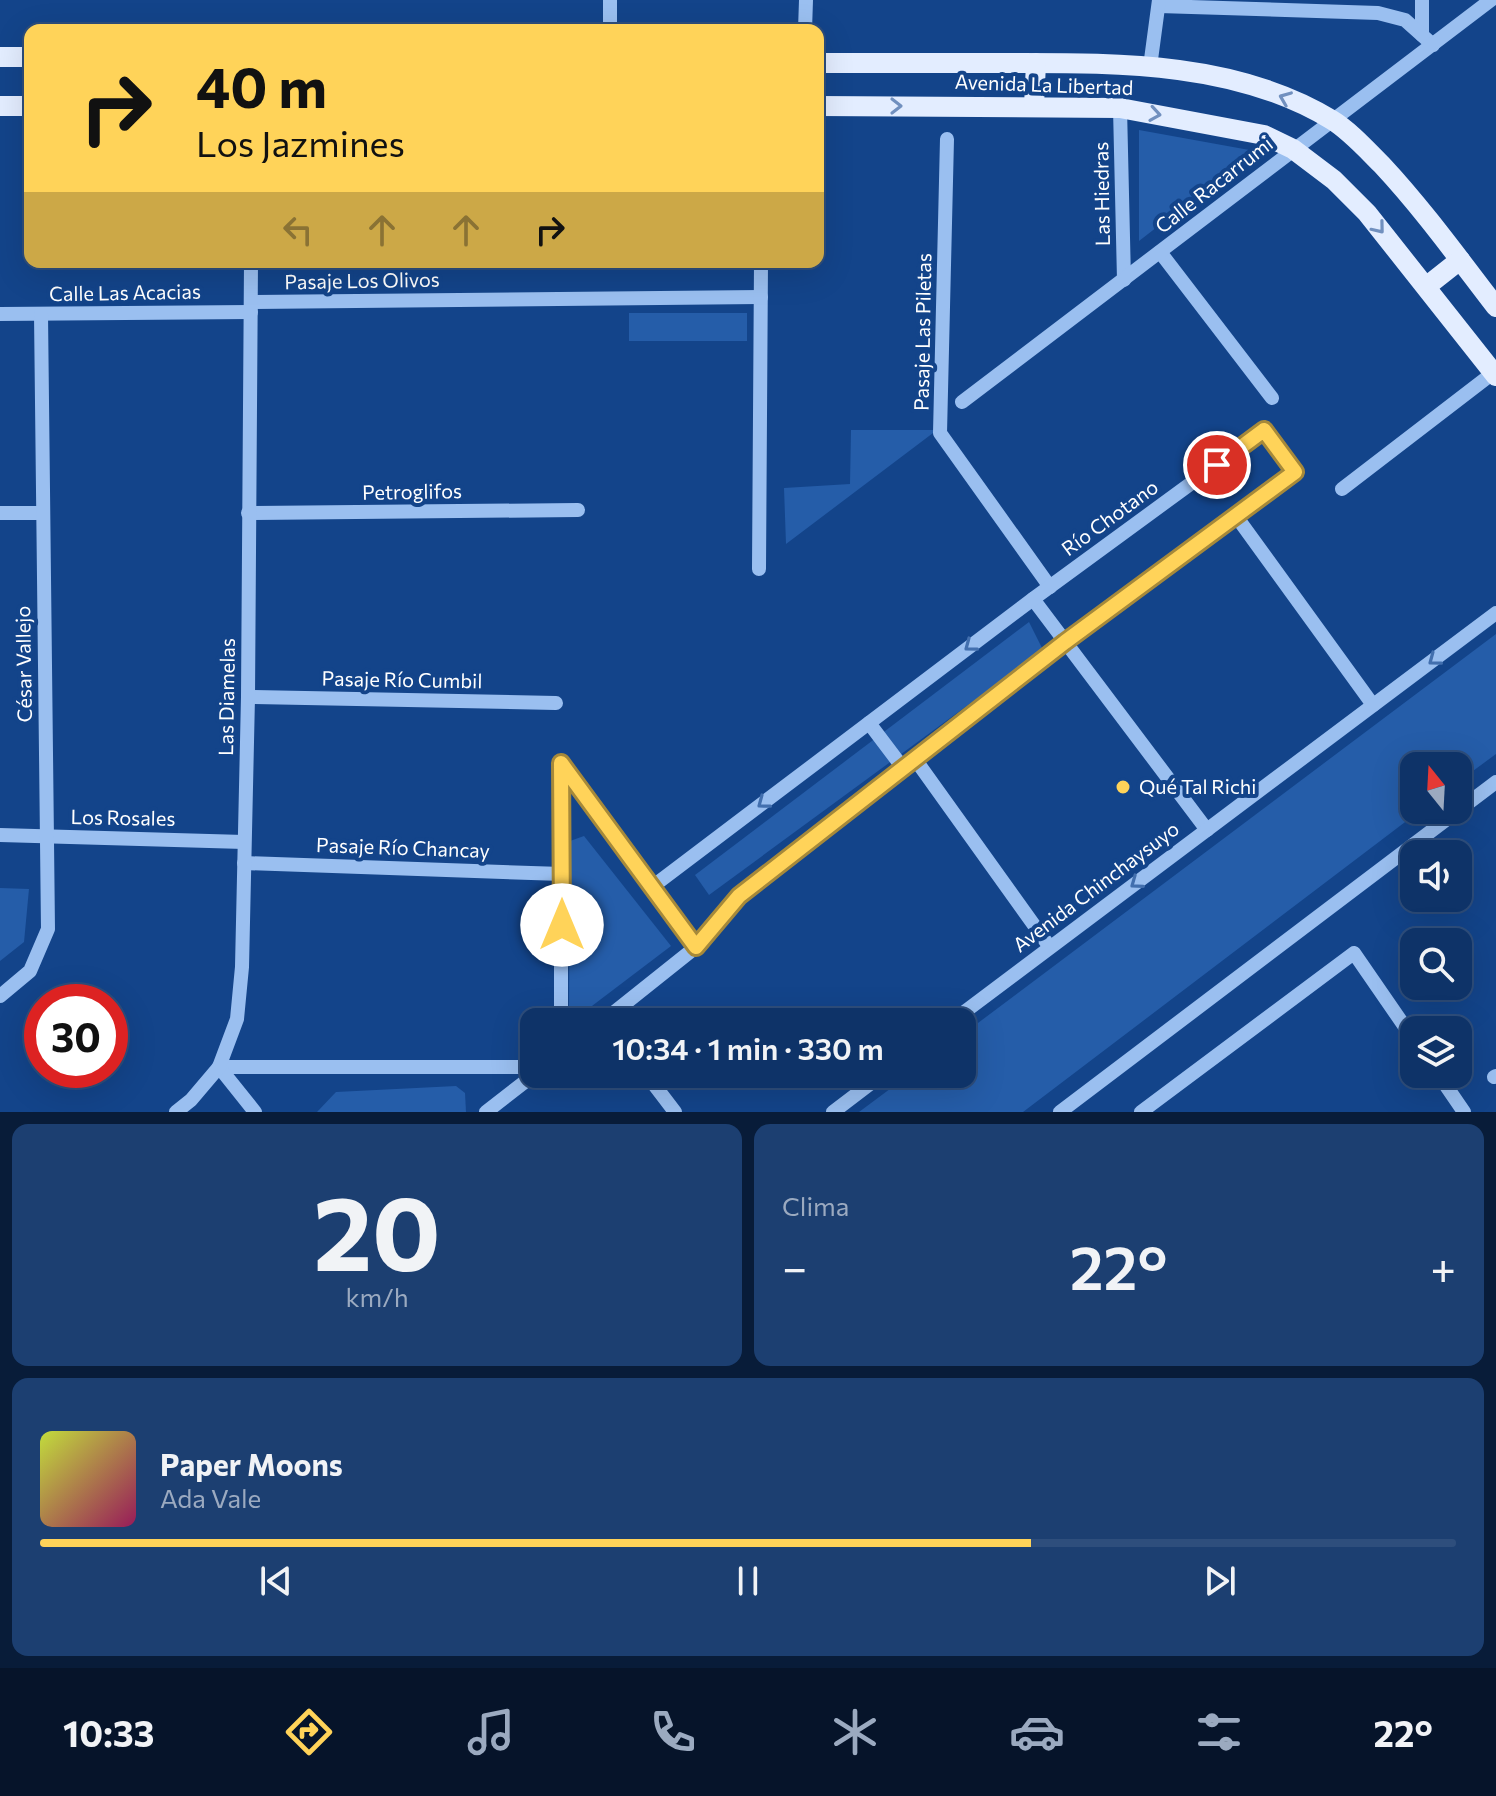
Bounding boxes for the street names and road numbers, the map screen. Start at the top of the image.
street label: Avenida La Libertad [954,69,1134,99]
street label: Calle Racarrumi [1150,131,1277,238]
street label: Las Hiedras [1088,142,1114,246]
street label: Pasaje Las Piletas [909,253,935,411]
street label: Pasaje Los Olivos [284,267,440,293]
street label: Calle Las Acacias [49,279,201,305]
street label: Río Chotano [1057,474,1162,560]
street label: Petroglifos [362,478,462,504]
street label: César Vallejo [10,606,36,722]
street label: Las Diamelas [213,638,239,756]
street label: Pasaje Río Cumbil [321,666,483,692]
street label: Los Rosales [70,804,176,830]
street label: Avenida Chinchaysuyo [1008,816,1183,956]
street label: Pasaje Río Chancay [316,832,490,862]

